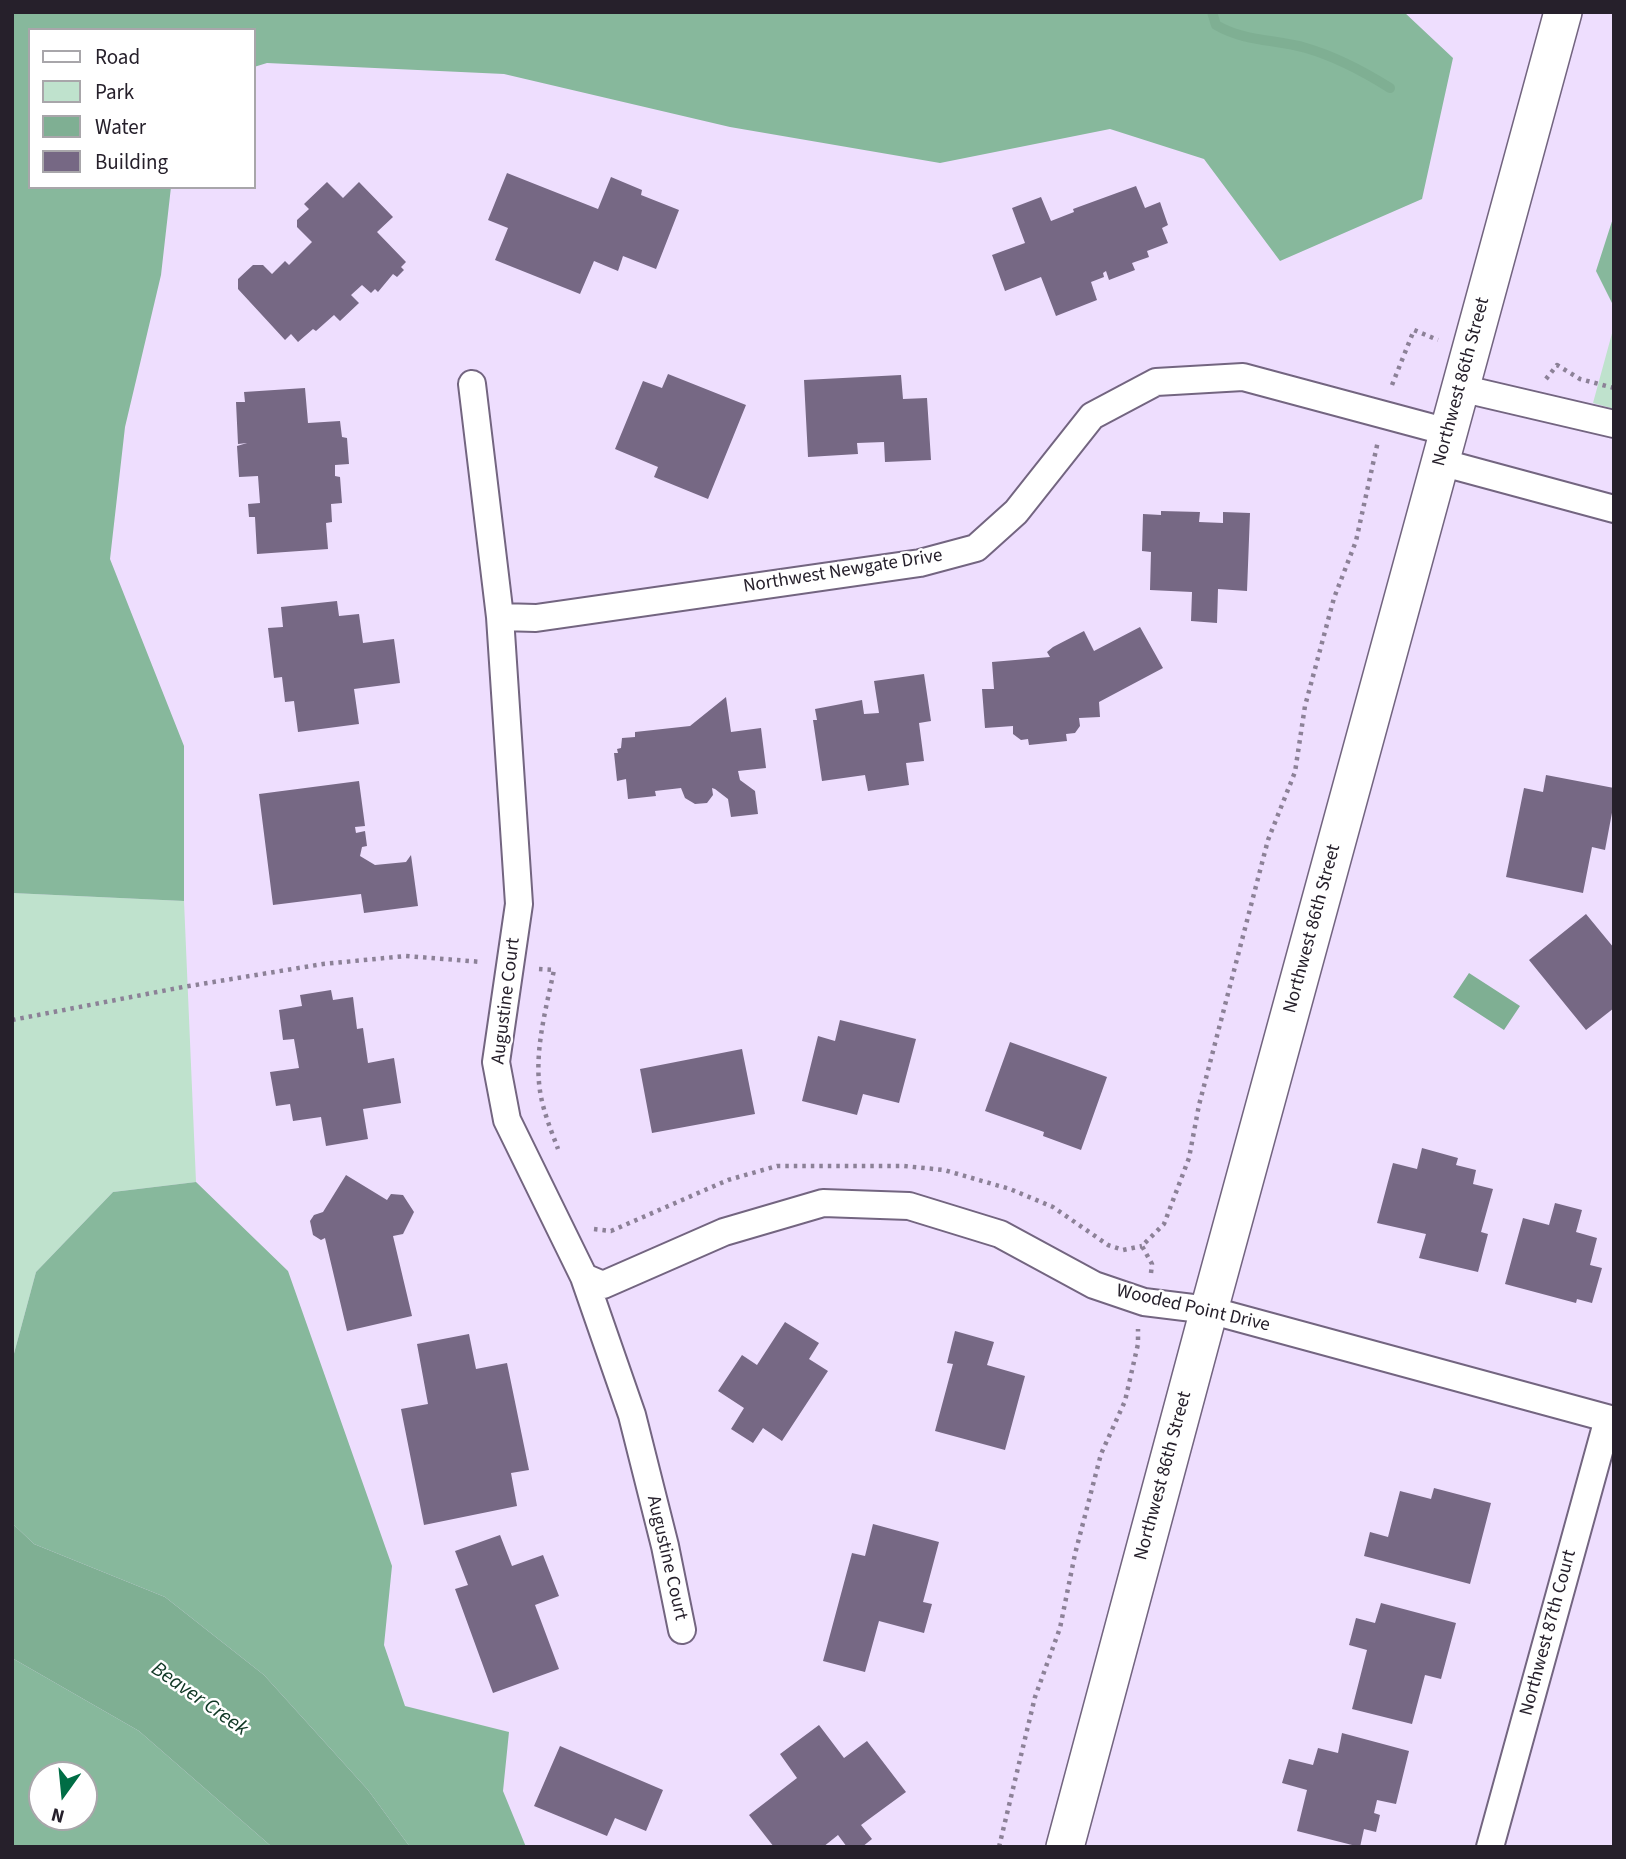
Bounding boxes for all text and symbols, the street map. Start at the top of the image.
legend [28,28,256,189]
text: Road [95,42,140,72]
text: Park [95,77,134,107]
text: Water [95,112,146,142]
text: Building [95,147,168,177]
street label: Northwest 86th Street [1428,295,1496,469]
street label: Northwest Newgate Drive [742,545,944,599]
street label: Northwest 86th Street [1279,842,1347,1016]
street label: Augustine Court [488,936,526,1066]
street label: Wooded Point Drive [1114,1280,1272,1338]
street label: Northwest 86th Street [1130,1389,1198,1563]
street label: Augustine Court [641,1493,691,1623]
street label: Northwest 87th Court [1516,1548,1582,1718]
water label: Beaver Creek [146,1657,252,1743]
north arrow [28,1761,98,1831]
text: N [48,1800,68,1830]

